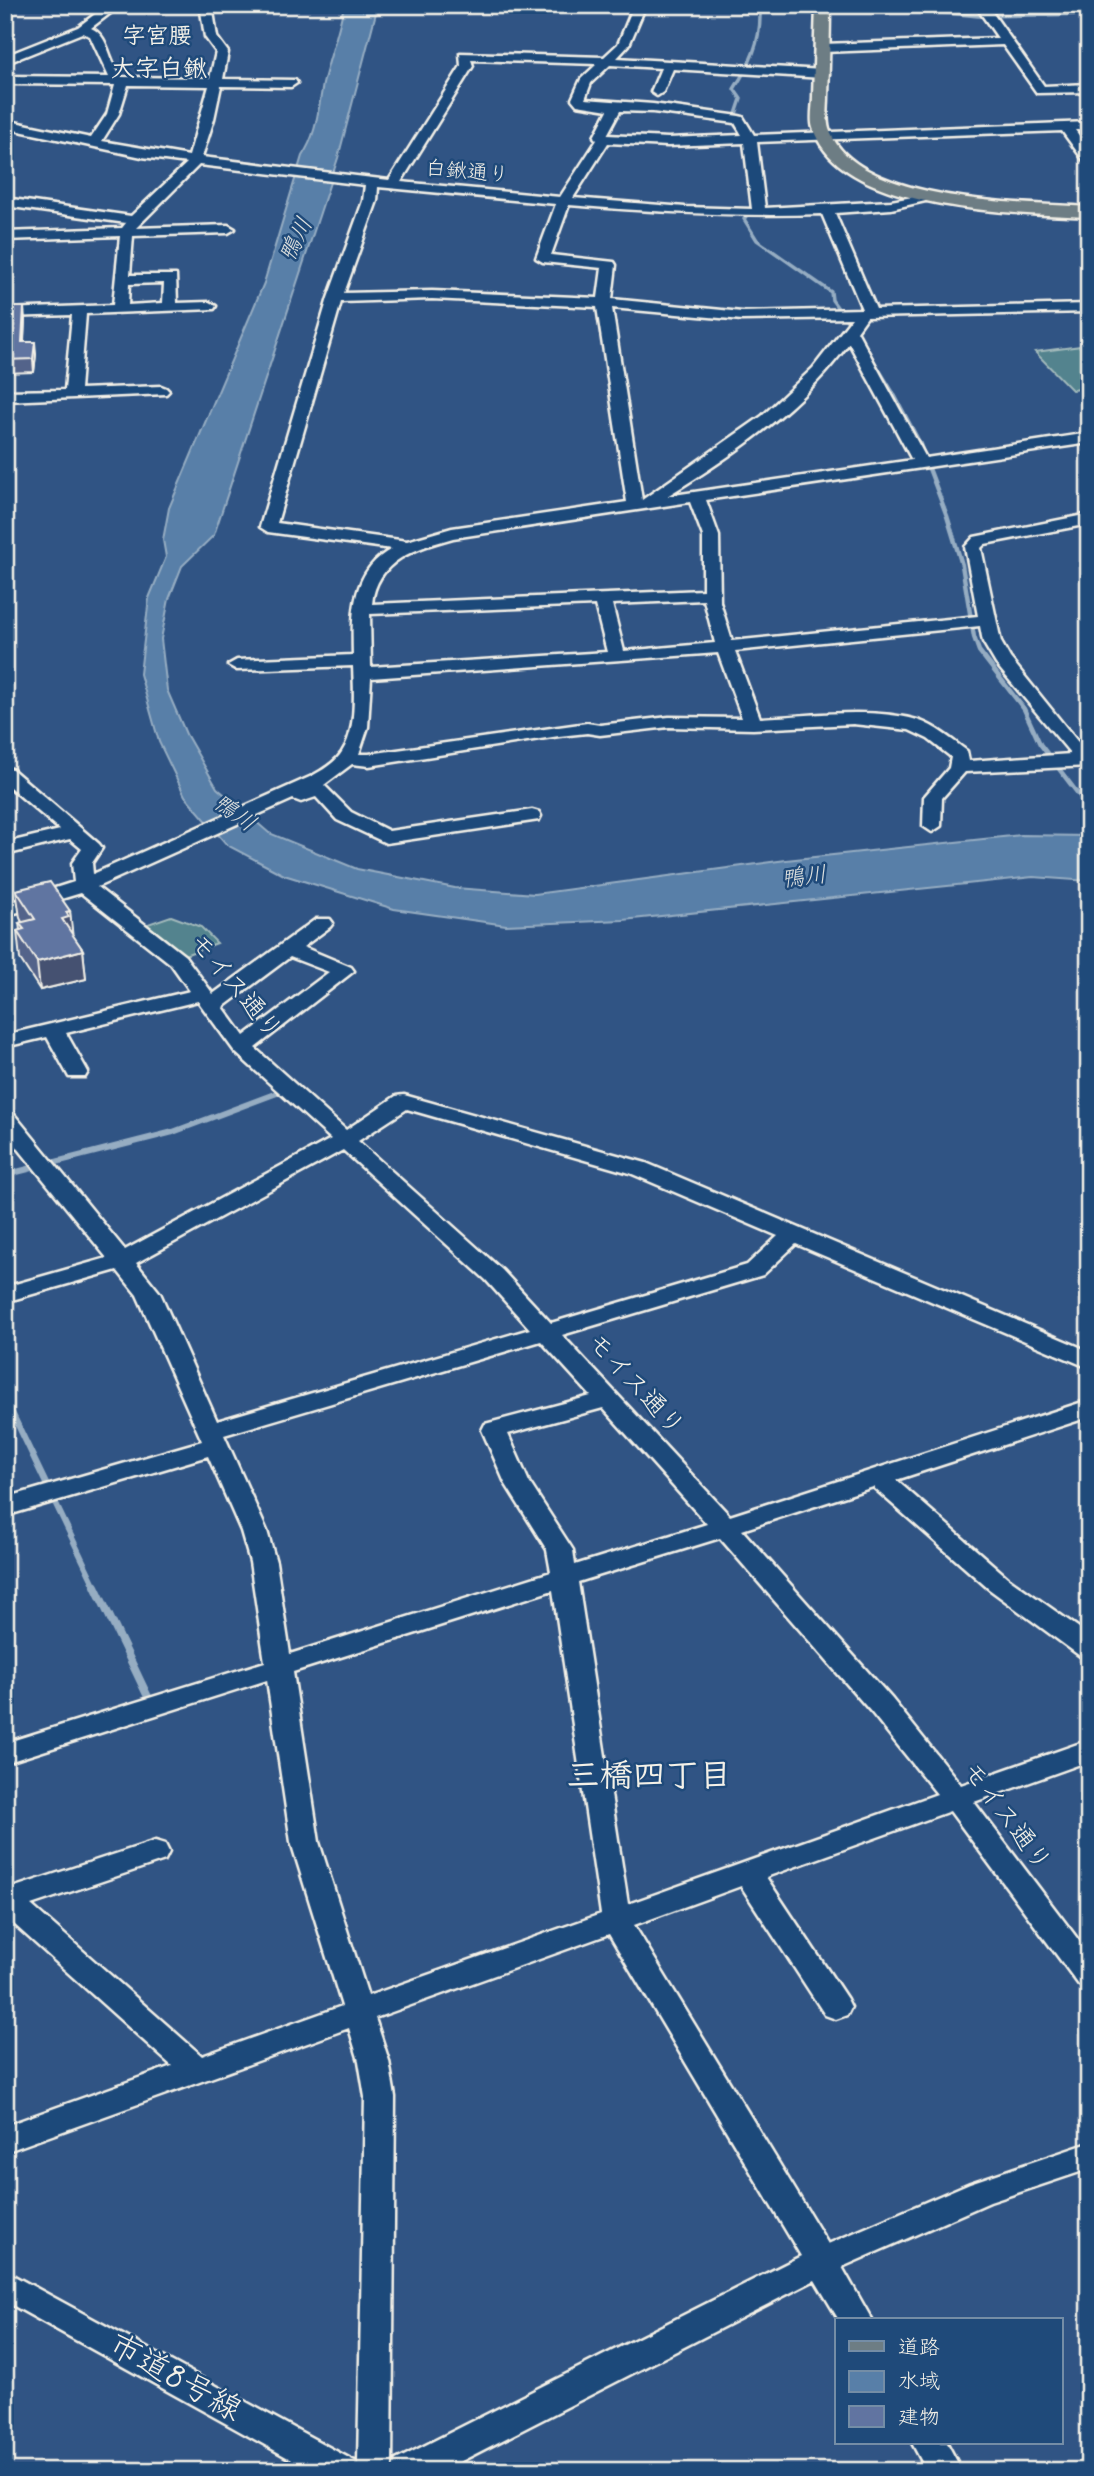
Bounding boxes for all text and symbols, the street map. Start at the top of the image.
district label: 字宮腰 [123,22,192,52]
district label: 大字白鍬 [111,54,207,85]
street label: 白鍬通り [424,154,510,190]
water label: 鴨川 [273,213,321,267]
water label: 鴨川 [207,788,261,840]
water label: 鴨川 [779,860,829,896]
street label: モイス通り [181,927,289,1047]
street label: モイス通り [579,1326,691,1444]
district label: 三橋四丁目 [567,1755,732,1799]
street label: モイス通り [954,1755,1058,1879]
legend [835,2318,1062,2444]
street label: 市道8号線 [101,2324,249,2432]
text: 道路 [898,2334,940,2362]
text: 水域 [898,2368,940,2396]
text: 建物 [898,2404,940,2432]

